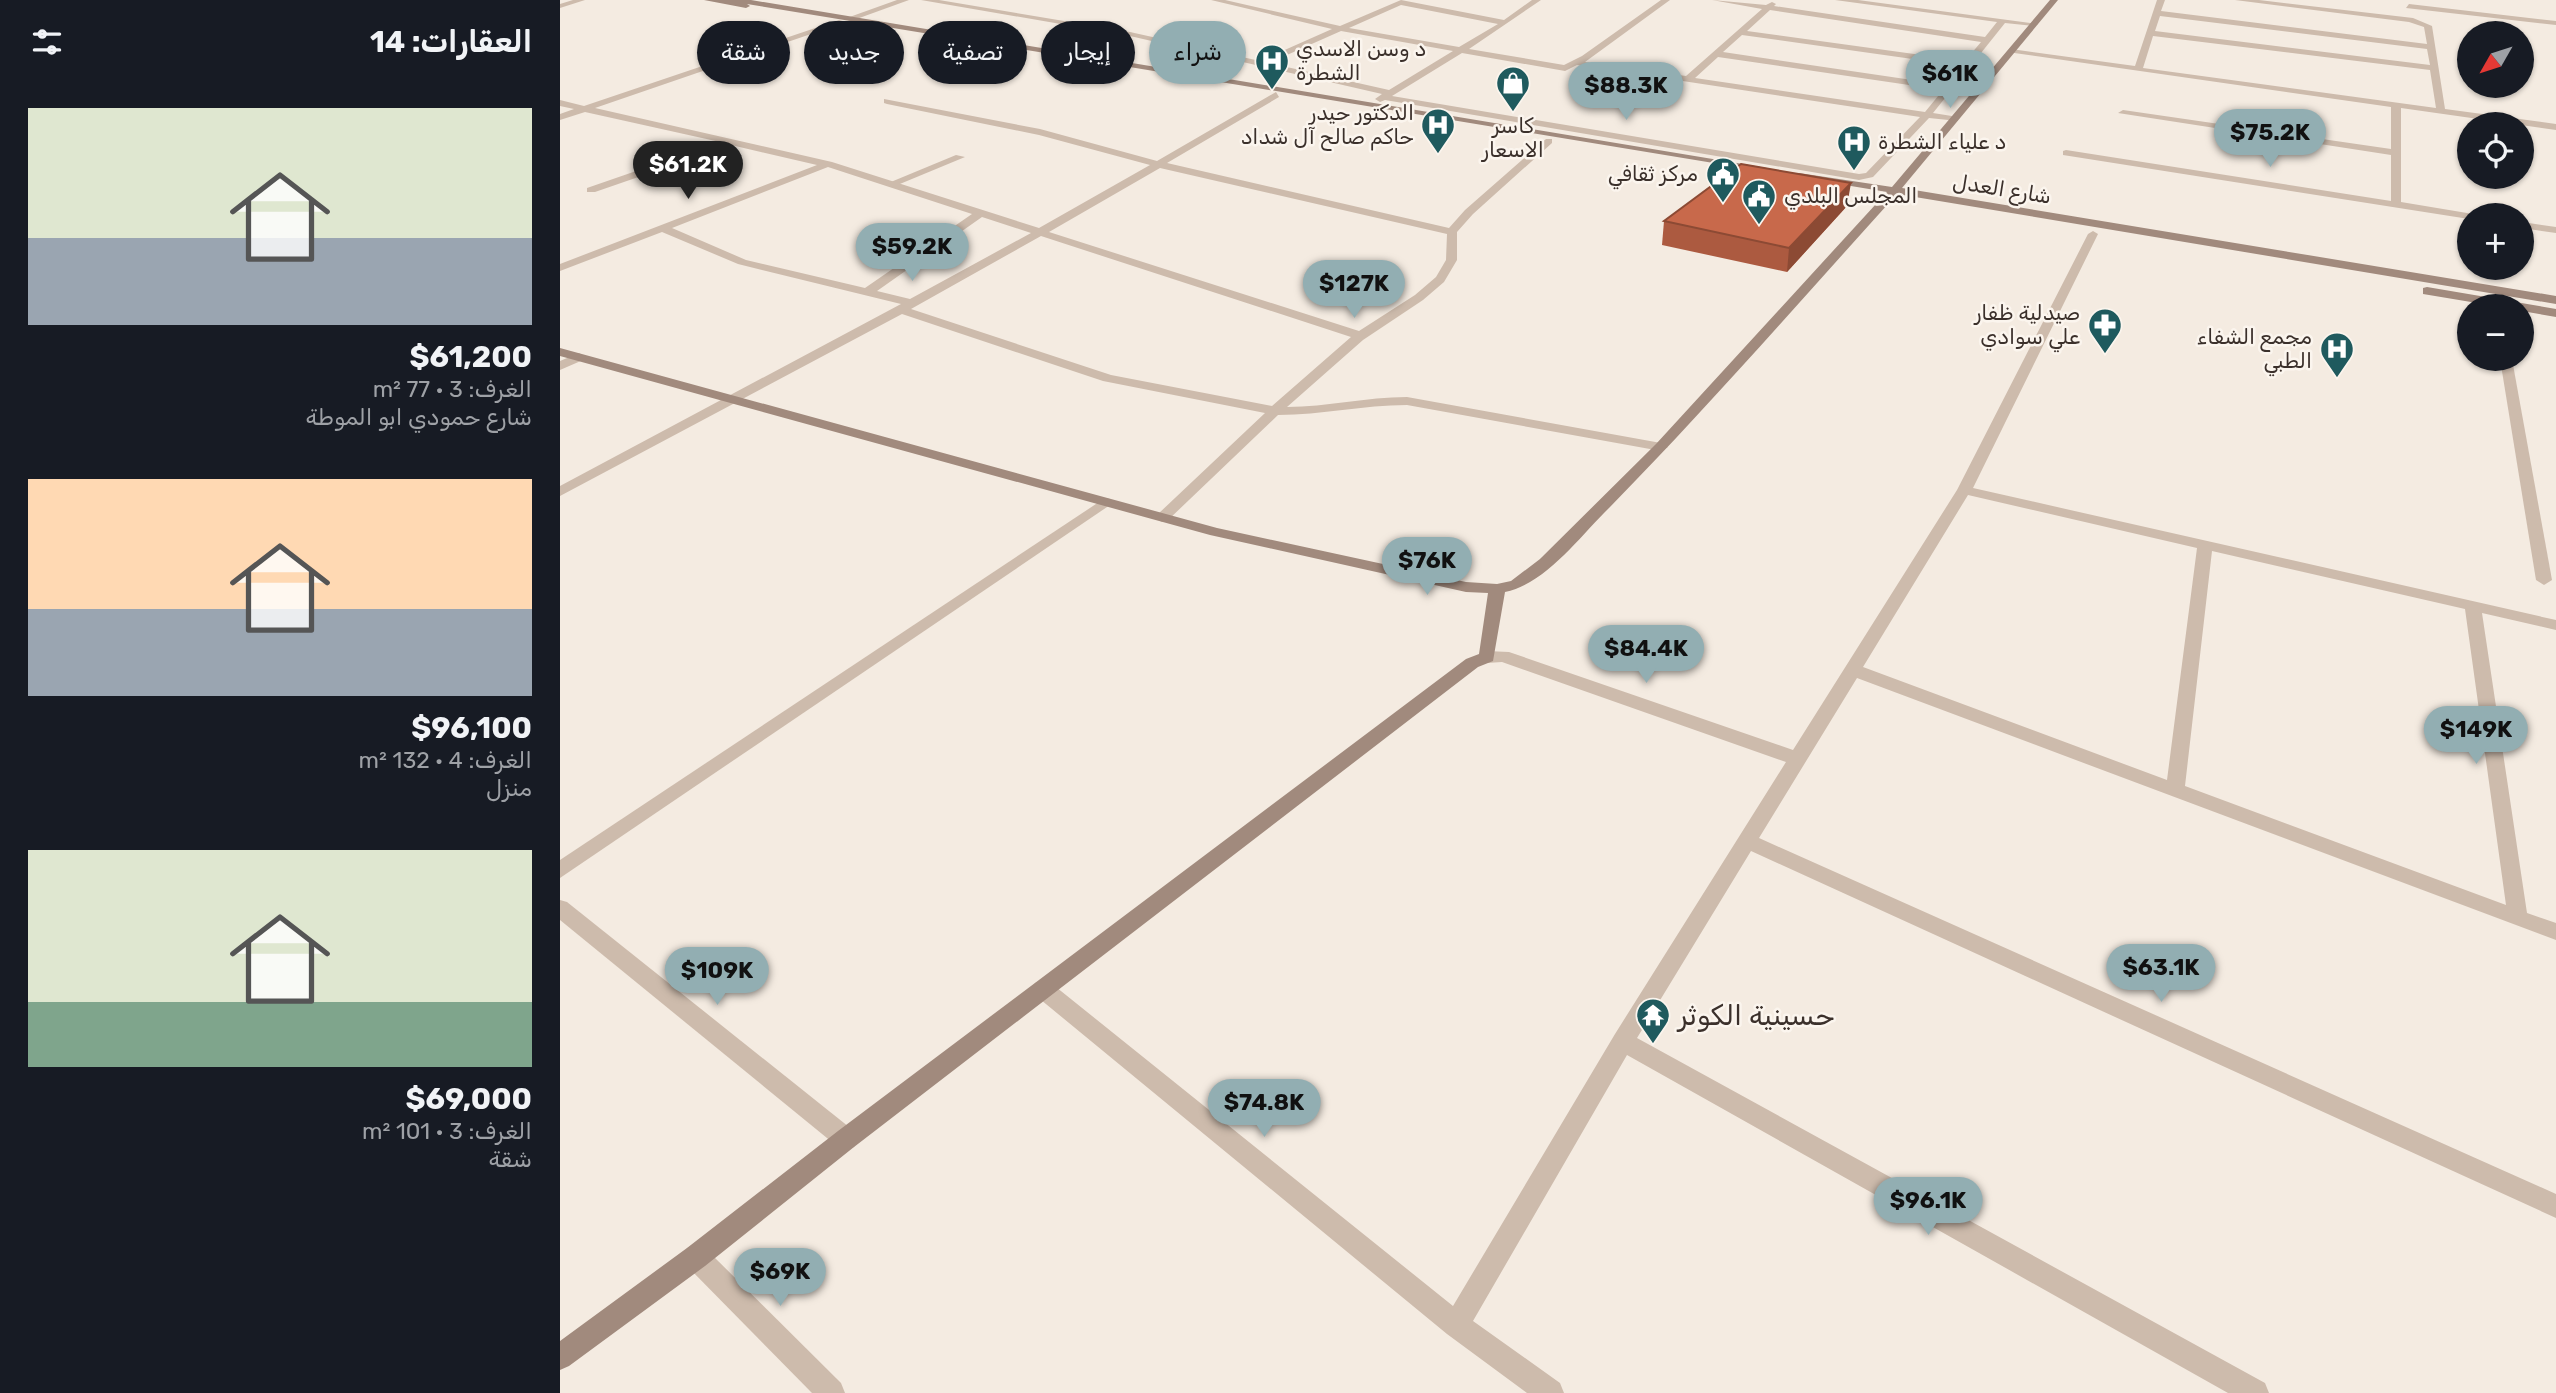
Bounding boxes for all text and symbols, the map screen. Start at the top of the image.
chip: شقة [697,21,790,84]
chip: جديد [804,21,904,84]
chip: تصفية [918,21,1027,84]
chip: إيجار [1041,21,1135,84]
chip: شراء [1149,21,1246,84]
north arrow [2457,21,2534,98]
map controls [2457,21,2534,371]
icon: filters [28,23,66,61]
text: العقارات: 14 [370,24,532,60]
place label: د وسن الاسدي الشطرة [1296,36,1426,85]
hospital icon: د وسن الاسدي الشطرة [1253,42,1291,91]
pin: $61K [1909,50,1991,110]
text: $61K [1922,59,1978,87]
pin: $88.3K [1569,62,1683,122]
shop icon: كاسر الاسعار [1494,64,1532,113]
text: $88.3K [1584,71,1668,99]
place label: الدكتور حيدر حاكم صالح آل شداد [1241,100,1414,151]
hospital icon: الدكتور حيدر حاكم صالح آل شداد [1419,106,1457,155]
pin: $75.2K [2213,110,2327,169]
button: locate [2457,112,2534,189]
place label: كاسر الاسعار [1480,113,1544,162]
text: $75.2K [2230,118,2310,146]
hospital icon: د علياء الشطرة [1835,123,1873,172]
place label: د علياء الشطرة [1878,129,2006,154]
pin: $61.2K [631,142,745,201]
text: $61.2K [649,150,727,178]
icon: home [217,154,343,280]
public building icon: مركز ثقافي [1704,155,1742,204]
place label: مركز ثقافي [1608,161,1698,190]
street label: شارع العدل [1951,168,2053,211]
public building icon: المجلس البلدي [1740,177,1778,226]
place label: المجلس البلدي [1784,183,1917,210]
button: + [2457,203,2534,280]
pin: $59.2K [855,224,969,283]
text: $59.2K [872,232,952,260]
pin: $127K [1305,260,1403,320]
text: $127K [1319,269,1389,297]
button: − [2457,294,2534,371]
place label: صيدلية ظفار علي سوادي [1972,300,2080,353]
pharmacy icon: صيدلية ظفار علي سوادي [2086,306,2124,355]
place label: مجمع الشفاء الطبي [2197,324,2312,377]
hospital icon: مجمع الشفاء الطبي [2318,330,2356,379]
text: $61,200 [410,339,532,375]
text: الغرف: 3 · 77 m² [373,375,532,403]
text: شارع حمودي ابو الموطة [306,403,532,431]
icon: home [217,525,343,651]
pin: $76K [1386,538,1468,597]
text: $76K [1398,546,1456,574]
pin: $84.4K [1589,626,1703,685]
text: $84.4K [1604,634,1688,662]
pin: $149K [2427,706,2525,766]
text: $96,100 [411,710,532,746]
text: $149K [2440,715,2512,743]
text: الغرف: 4 · 132 m² [359,746,532,774]
text: منزل [486,774,532,802]
icon: home [217,896,343,1022]
pin: $63.1K [2104,944,2218,1004]
pin: $109K [668,948,766,1007]
text: $63.1K [2122,953,2200,981]
text: $109K [681,956,753,984]
temple icon: حسينية الكوثر [1634,996,1672,1045]
place label: حسينية الكوثر [1676,999,1835,1032]
pin: $74.8K [1207,1080,1321,1139]
text: $69,000 [405,1081,532,1117]
text: $74.8K [1224,1088,1304,1116]
text: الغرف: 3 · 101 m² [362,1117,532,1145]
text: شقة [488,1145,532,1173]
pin: $96.1K [1871,1178,1985,1237]
text: $96.1K [1890,1186,1966,1214]
pin: $69K [739,1248,821,1308]
text: $69K [750,1257,810,1285]

